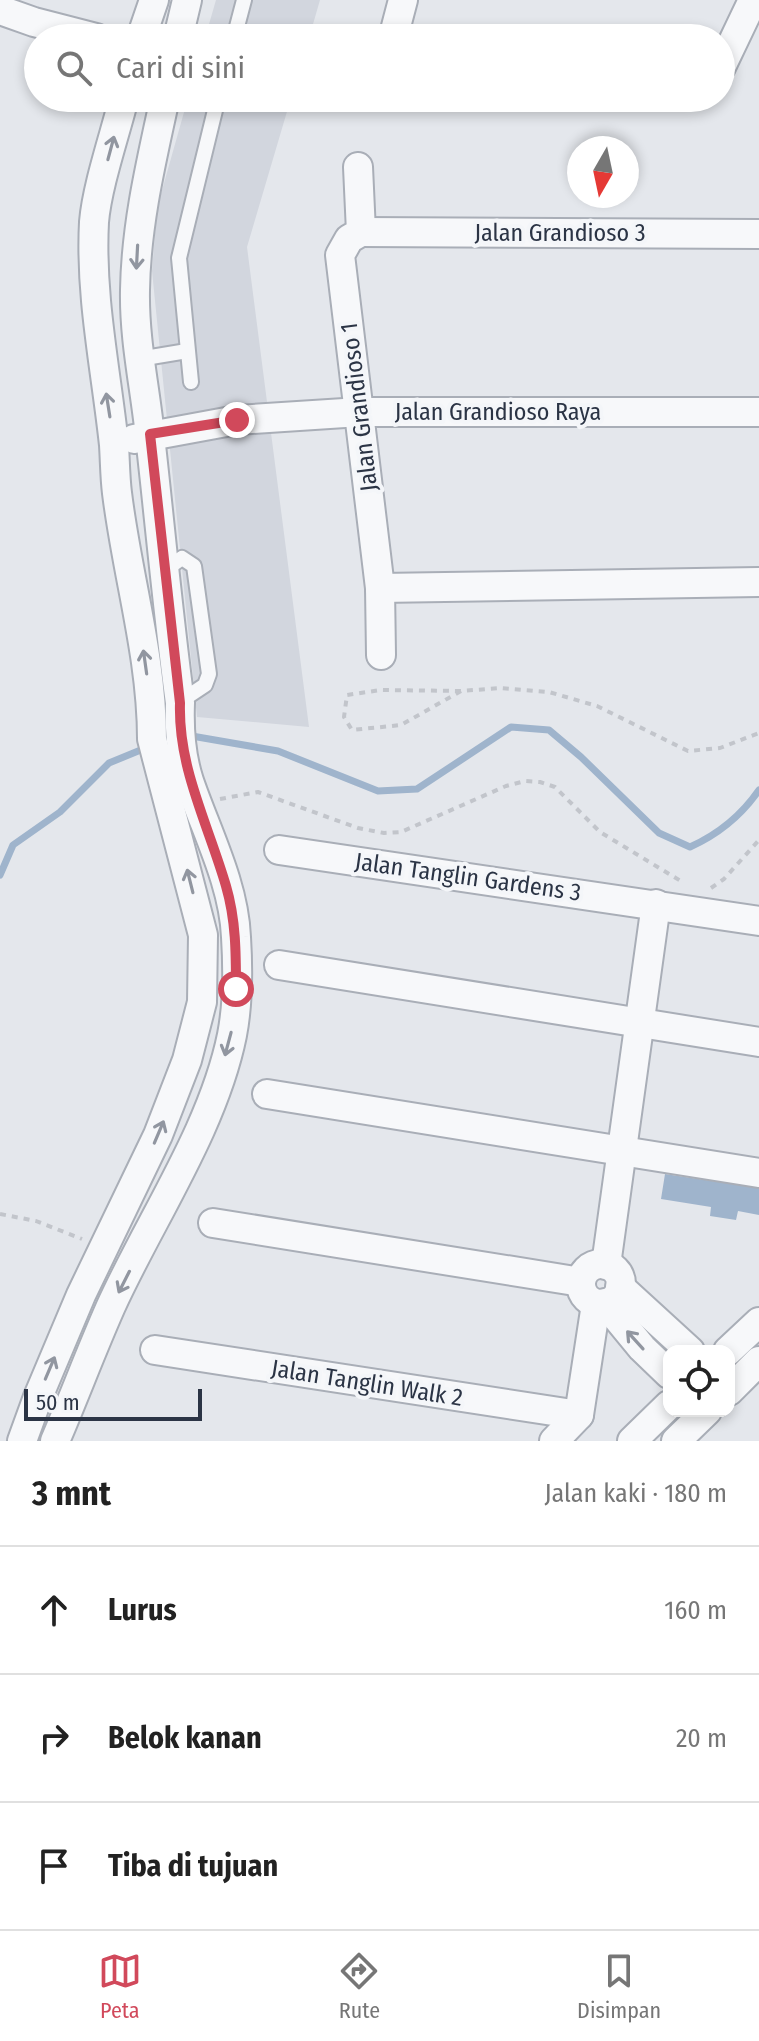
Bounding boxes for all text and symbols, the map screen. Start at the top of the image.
search box [24,24,735,112]
icon: search [52,46,96,90]
text: Cari di sini [116,50,245,86]
one-way arrow [105,135,120,161]
north arrow [567,136,639,208]
street label: Jalan Grandioso 3 [475,219,646,247]
one-way arrow [129,243,144,270]
street label: Jalan Grandioso 1 [335,321,383,493]
one-way arrow [99,393,114,418]
street label: Jalan Grandioso Raya [395,398,601,426]
route end [219,402,255,438]
one-way arrow [137,649,152,676]
street label: Jalan Tanglin Gardens 3 [353,847,583,907]
one-way arrow [182,869,197,895]
route start [218,971,254,1007]
one-way arrow [220,1031,235,1057]
one-way arrow [152,1120,167,1145]
one-way arrow [116,1269,131,1293]
one-way arrow [627,1331,645,1351]
map controls [663,1345,735,1417]
button: locate [663,1345,735,1417]
street label: Jalan Tanglin Walk 2 [269,1354,465,1412]
one-way arrow [43,1356,58,1381]
scale bar [24,1385,202,1421]
text: 50 m [36,1389,80,1416]
text: 3 mnt [32,1473,111,1514]
text: Jalan kaki · 180 m [544,1478,727,1509]
icon: ahead [32,1588,76,1632]
text: Lurus [108,1592,177,1628]
text: 160 m [664,1595,727,1626]
icon: right [32,1716,76,1760]
text: Belok kanan [108,1720,262,1756]
text: 20 m [676,1723,727,1754]
icon: arrive [32,1844,76,1888]
text: Tiba di tujuan [108,1848,278,1884]
tab: Peta [98,1949,142,2024]
tab: Rute [337,1949,381,2024]
tab: Disimpan [577,1949,661,2024]

